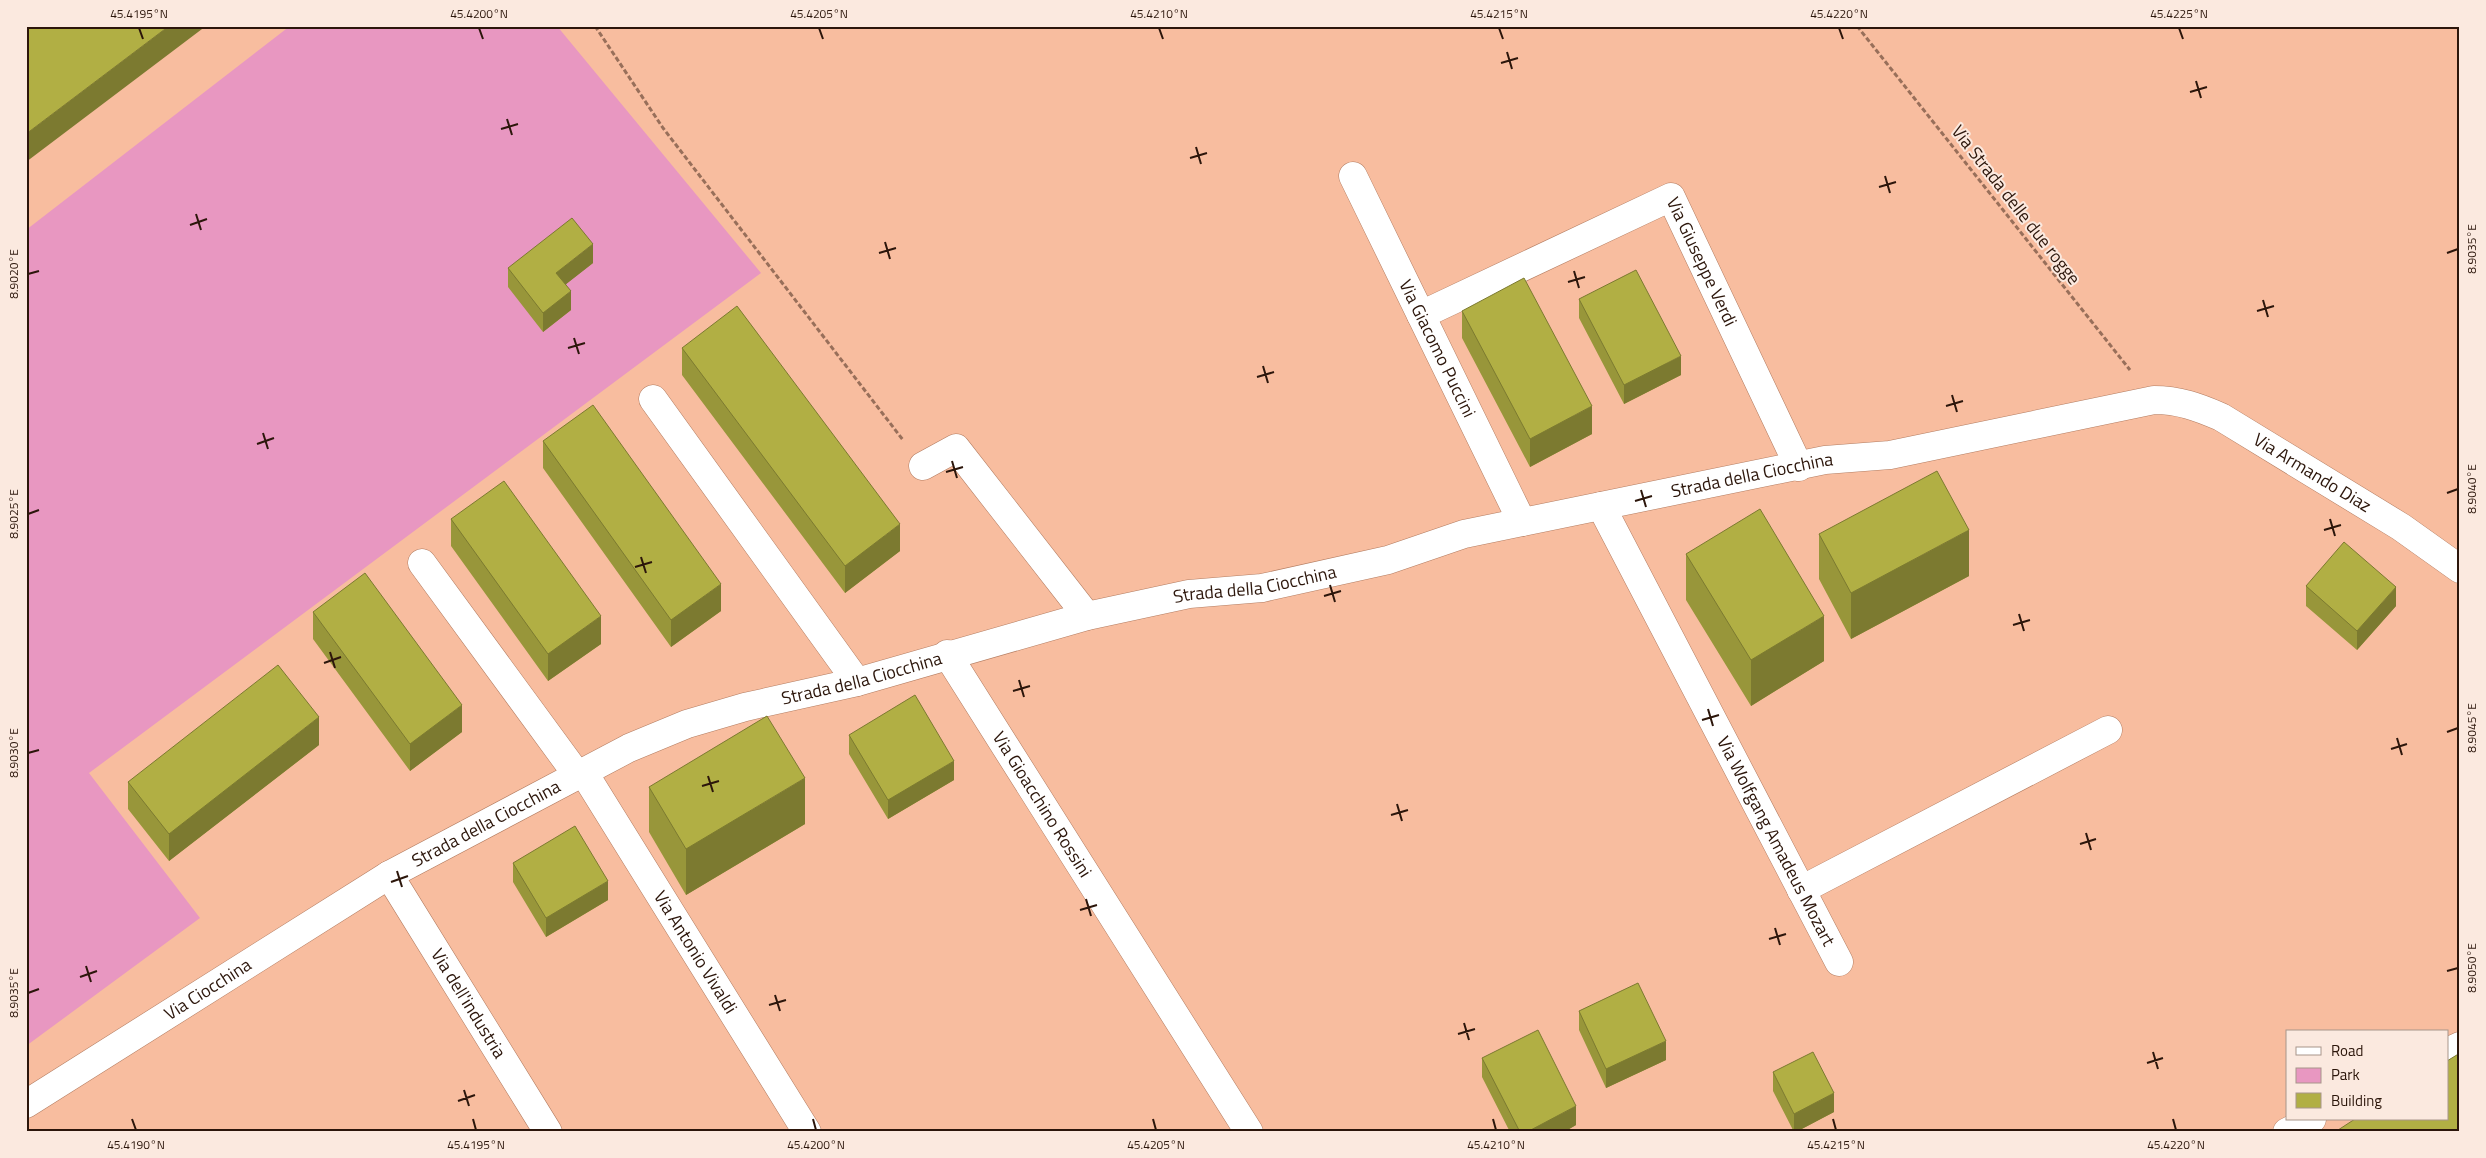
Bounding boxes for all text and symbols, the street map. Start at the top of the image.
text: 45.4195°N [110,4,168,23]
text: 45.4200°N [450,4,508,23]
text: 45.4205°N [790,4,848,23]
text: 45.4210°N [1130,4,1188,23]
text: 45.4215°N [1470,4,1528,23]
text: 45.4220°N [1810,4,1868,23]
text: 45.4225°N [2150,4,2208,23]
street label: Via Strada delle due rogge [1945,119,2087,290]
street label: Via Giuseppe Verdi [1660,192,1744,331]
text: 8.9035°E [2462,224,2481,274]
text: 8.9020°E [4,249,23,299]
street label: Via Giacomo Puccini [1393,275,1483,422]
street label: Via Armando Diaz [2248,426,2377,519]
street label: Strada della Ciocchina [1668,445,1834,504]
text: 8.9040°E [2462,464,2481,514]
text: 8.9025°E [4,489,23,539]
street label: Strada della Ciocchina [1171,558,1339,610]
street label: Strada della Ciocchina [779,644,945,711]
text: 8.9045°E [2462,703,2481,753]
street label: Via Gioacchino Rossini [986,726,1099,883]
text: 8.9030°E [4,728,23,778]
street label: Via Wolfgang Amadeus Mozart [1710,731,1843,951]
street label: Strada della Ciocchina [407,773,565,874]
street label: Via Antonio Vivaldi [647,885,744,1019]
street label: Via dell'industria [425,943,513,1063]
text: 8.9050°E [2462,943,2481,993]
street label: Via Ciocchina [159,951,256,1027]
text: 8.9035°E [4,968,23,1018]
legend [2286,1030,2448,1120]
text: Road [2331,1039,2363,1062]
text: Park [2331,1063,2360,1086]
text: Building [2331,1089,2382,1112]
text: 45.4190°N [107,1135,165,1154]
text: 45.4195°N [447,1135,505,1154]
text: 45.4200°N [787,1135,845,1154]
text: 45.4205°N [1127,1135,1185,1154]
text: 45.4210°N [1467,1135,1525,1154]
text: 45.4215°N [1807,1135,1865,1154]
text: 45.4220°N [2147,1135,2205,1154]

